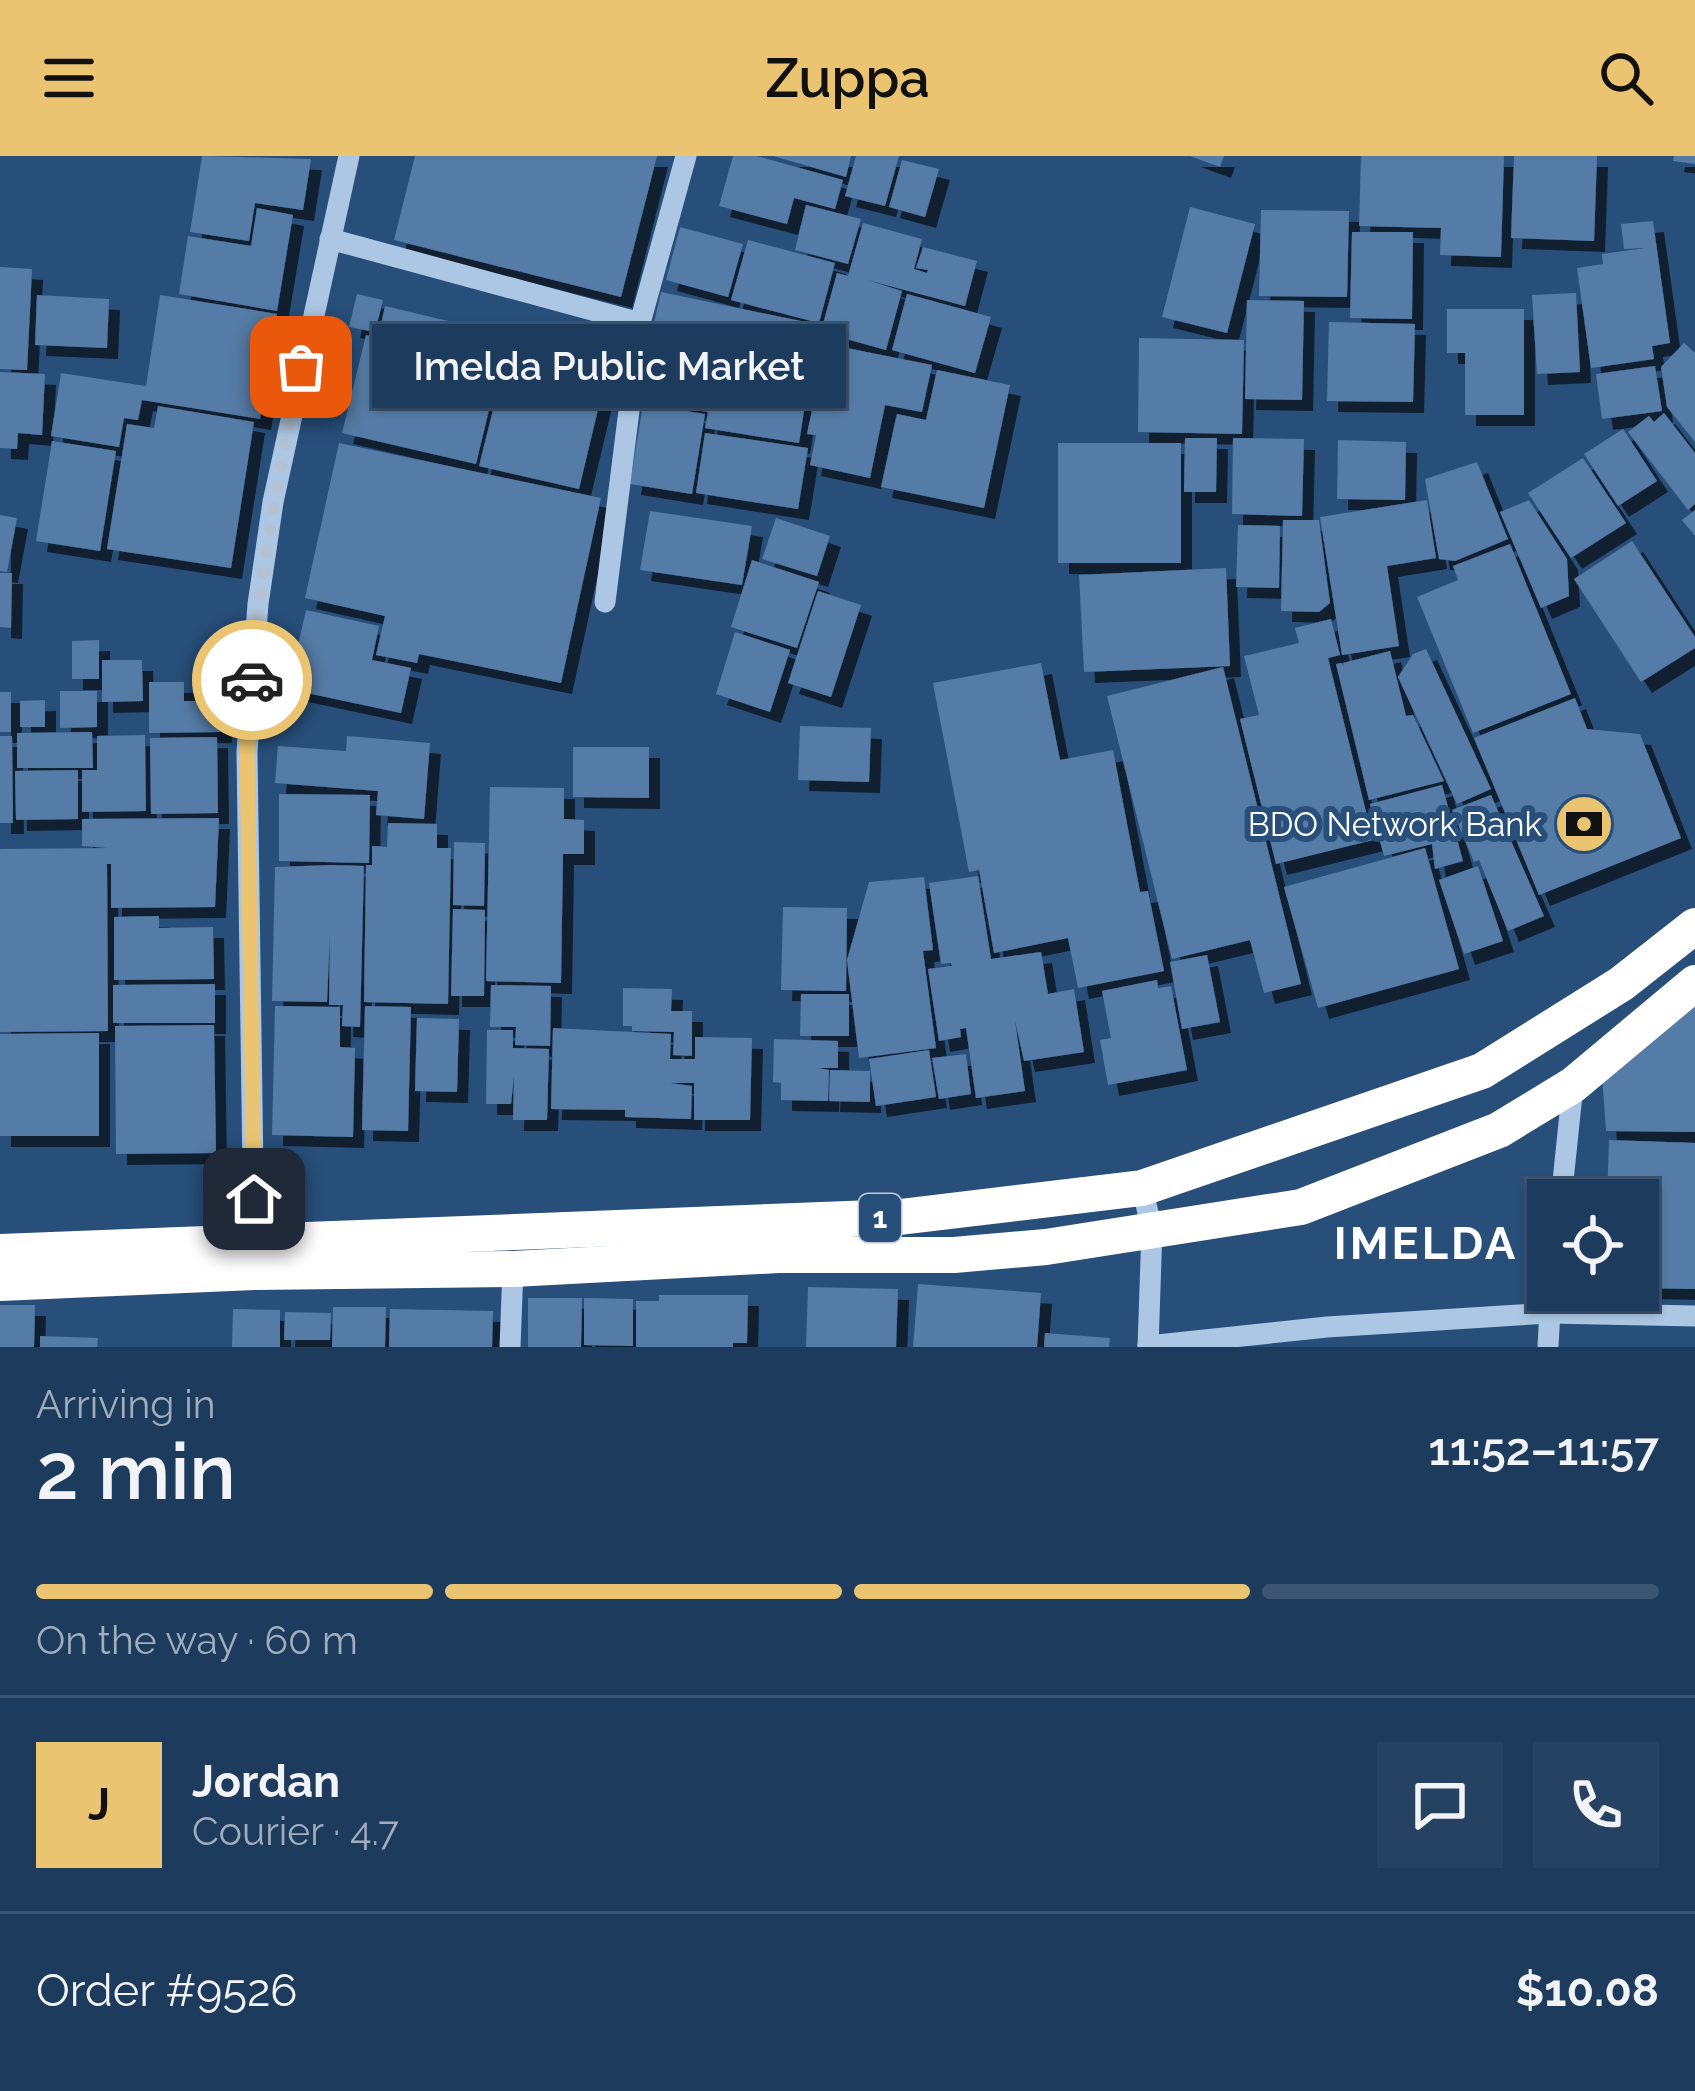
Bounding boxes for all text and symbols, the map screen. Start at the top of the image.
icon: menu [36,45,102,111]
icon: search [1593,45,1659,111]
text: Zuppa [765,46,930,110]
pin [250,316,352,418]
callout: Imelda Public Market [373,325,847,409]
icon: bag [268,334,334,400]
text: Imelda Public Market [413,343,805,389]
courier [192,620,312,740]
icon: car [219,647,285,713]
bank icon: BDO Network Bank [1553,793,1615,855]
place label: BDO Network Bank [1248,805,1543,844]
pin [203,1148,305,1250]
icon: home [221,1166,287,1232]
map controls [1527,1179,1659,1311]
button: locate [1527,1179,1659,1311]
road number: 1 [859,1194,901,1242]
district label: IMELDA [1334,1217,1518,1270]
text: Arriving in [36,1381,216,1427]
text: 11:52–11:57 [1429,1423,1659,1476]
text: 2 min [36,1426,236,1517]
text: On the way · 60 m [36,1617,358,1663]
button: chat [1377,1742,1503,1868]
button: phone [1533,1742,1659,1868]
text: Jordan [192,1755,340,1808]
text: J [88,1778,110,1831]
text: Courier · 4.7 [192,1808,399,1854]
text: Order #9526 [36,1964,298,2017]
text: $10.08 [1516,1964,1659,2017]

